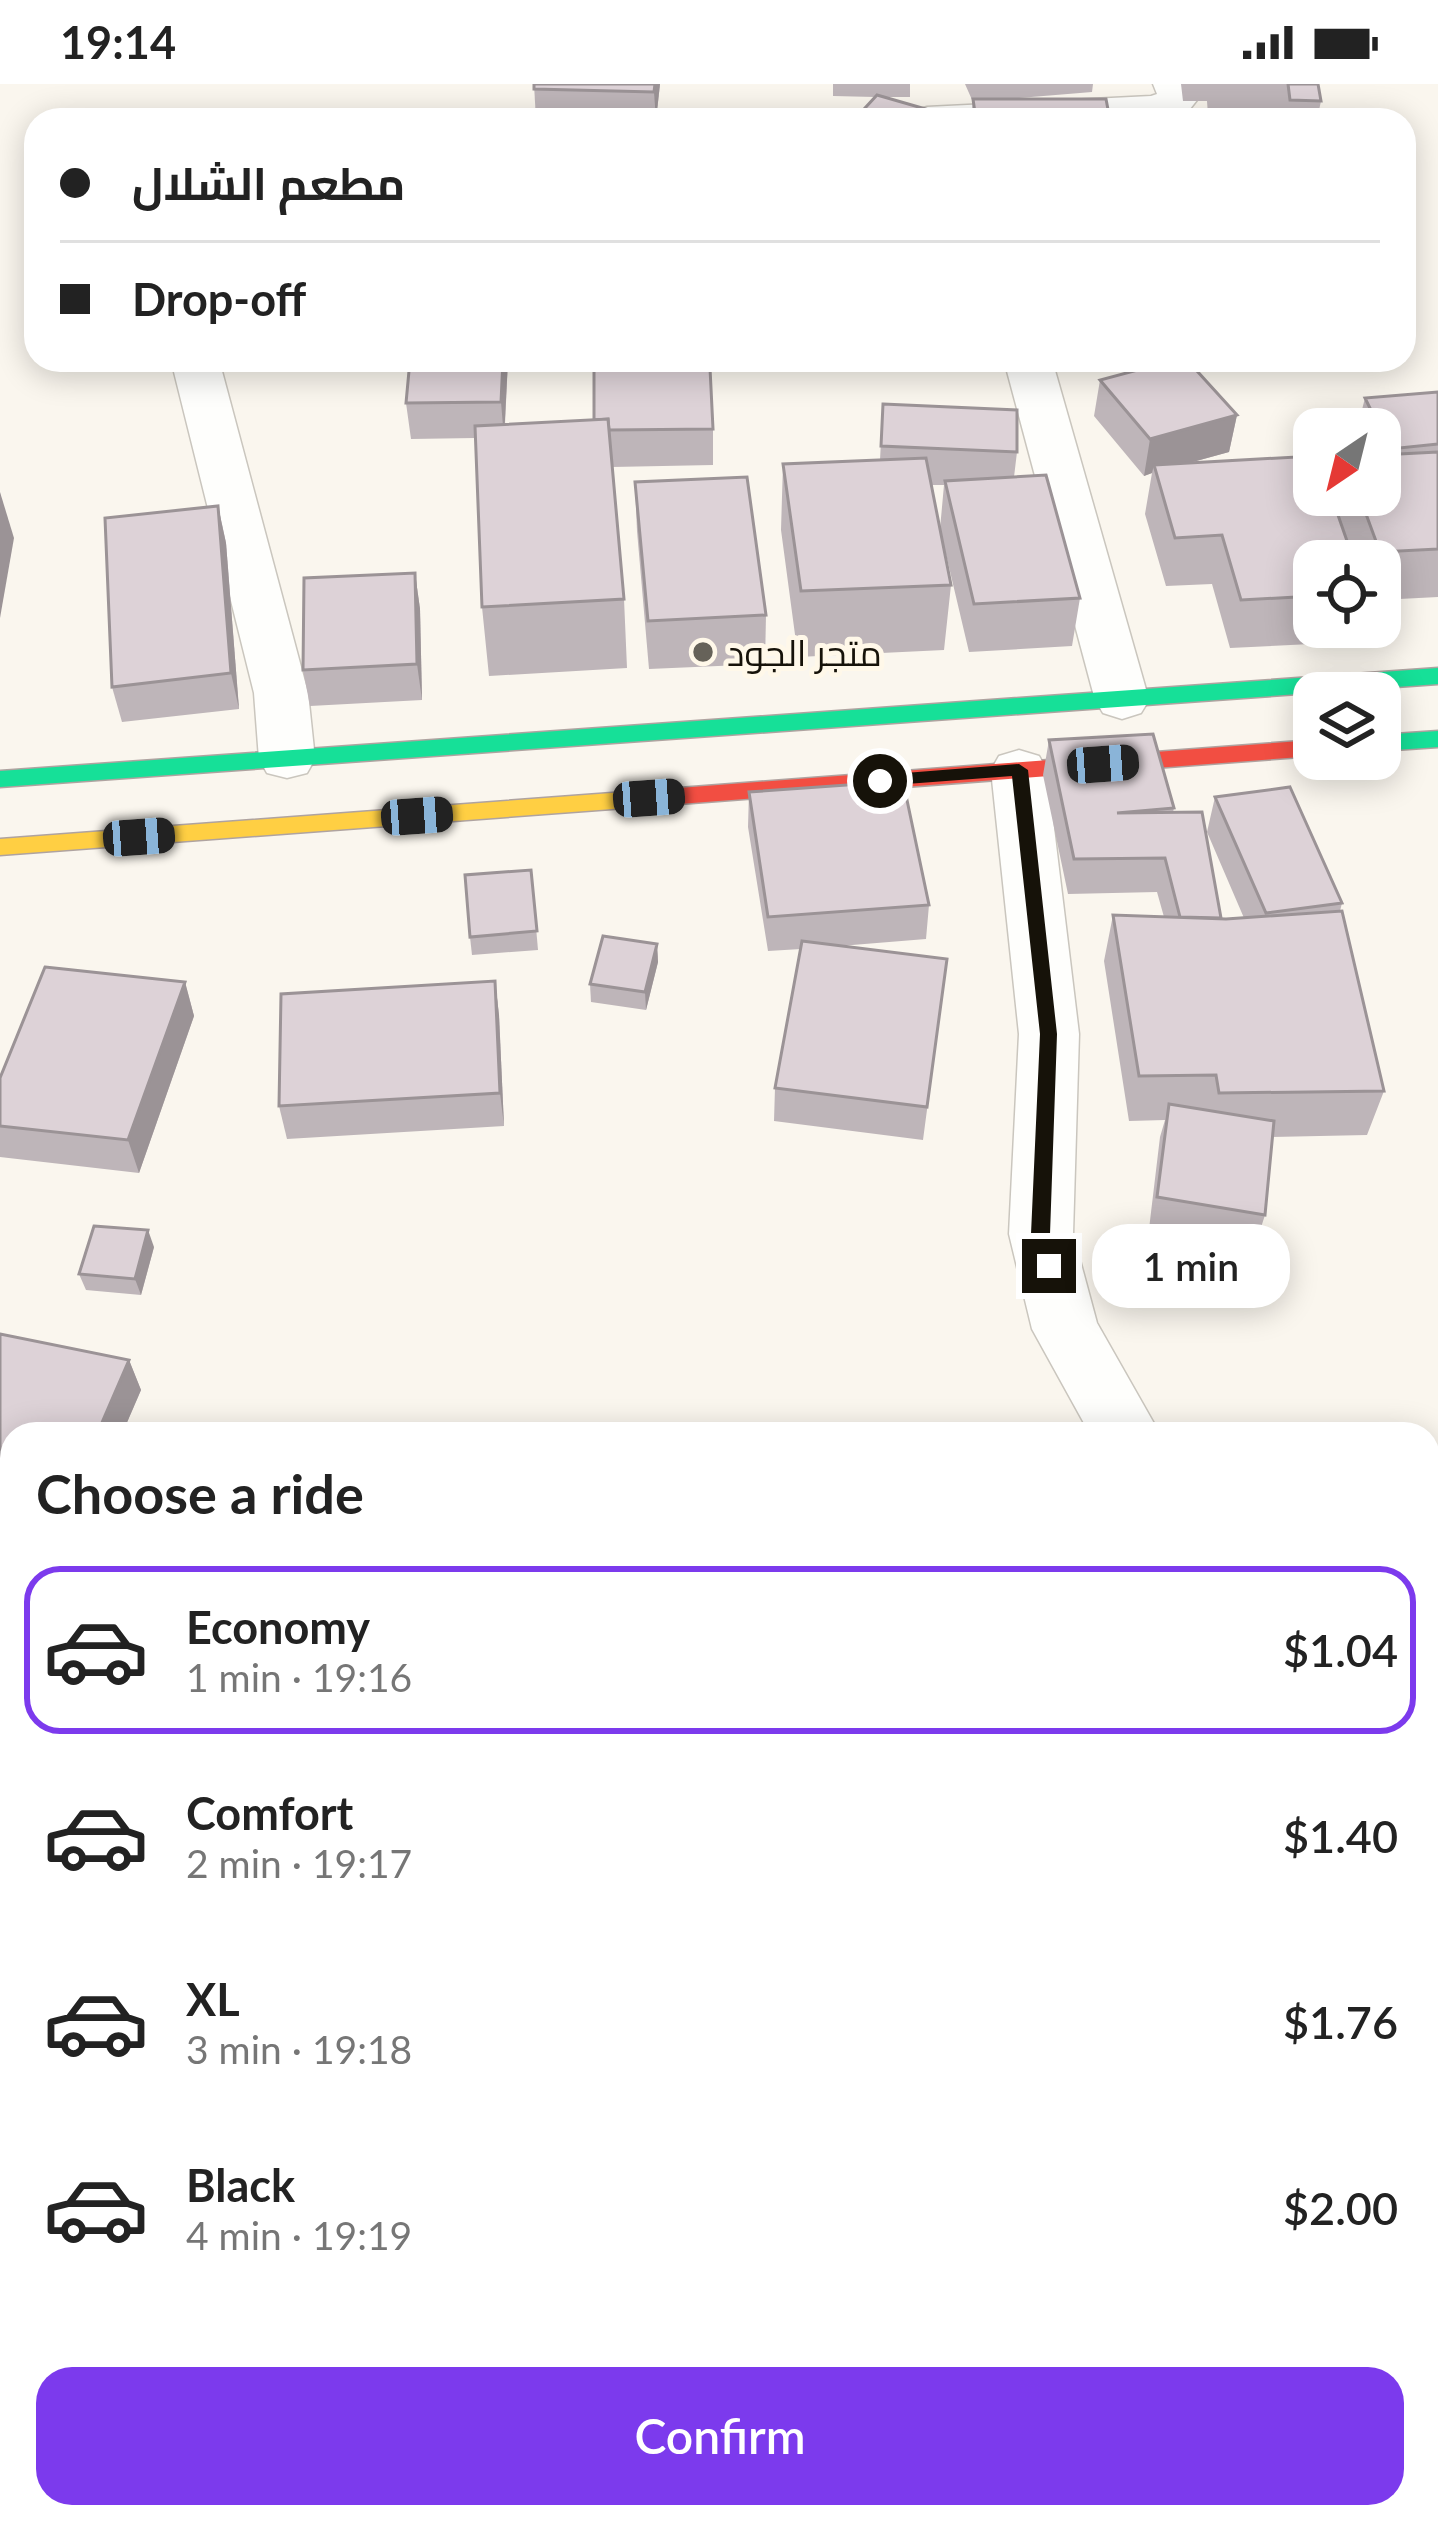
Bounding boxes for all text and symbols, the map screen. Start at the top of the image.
text: 19:14 [60,15,176,69]
text: مطعم الشلال [132,156,405,210]
text: Drop-off [132,272,306,326]
north arrow [1293,408,1401,516]
map controls [1293,408,1401,780]
button: locate [1293,540,1401,648]
place label: متجر الجود [727,630,882,674]
marker: متجر الجود [690,639,716,665]
button: layers [1293,672,1401,780]
car [1066,744,1140,784]
route start [853,754,907,808]
car [612,778,686,818]
car [380,796,454,836]
car [102,817,176,857]
callout: 1 min [1091,1224,1289,1308]
route end [1022,1239,1076,1293]
text: 1 min [1143,1243,1239,1289]
text: Choose a ride [36,1461,364,1526]
icon: car [42,1596,150,1704]
text: Economy [186,1600,370,1654]
text: $1.04 [1283,1623,1398,1677]
text: 1 min · 19:16 [186,1654,412,1700]
icon: car [42,1782,150,1890]
text: Comfort [186,1786,353,1840]
text: $1.40 [1283,1809,1398,1863]
text: 2 min · 19:17 [186,1840,412,1886]
icon: car [42,1968,150,2076]
text: XL [186,1972,240,2026]
text: $1.76 [1283,1995,1398,2049]
text: 3 min · 19:18 [186,2026,412,2072]
icon: car [42,2154,150,2262]
text: Black [186,2158,295,2212]
text: $2.00 [1283,2181,1398,2235]
text: 4 min · 19:19 [186,2212,412,2258]
button: Confirm [36,2367,1404,2505]

